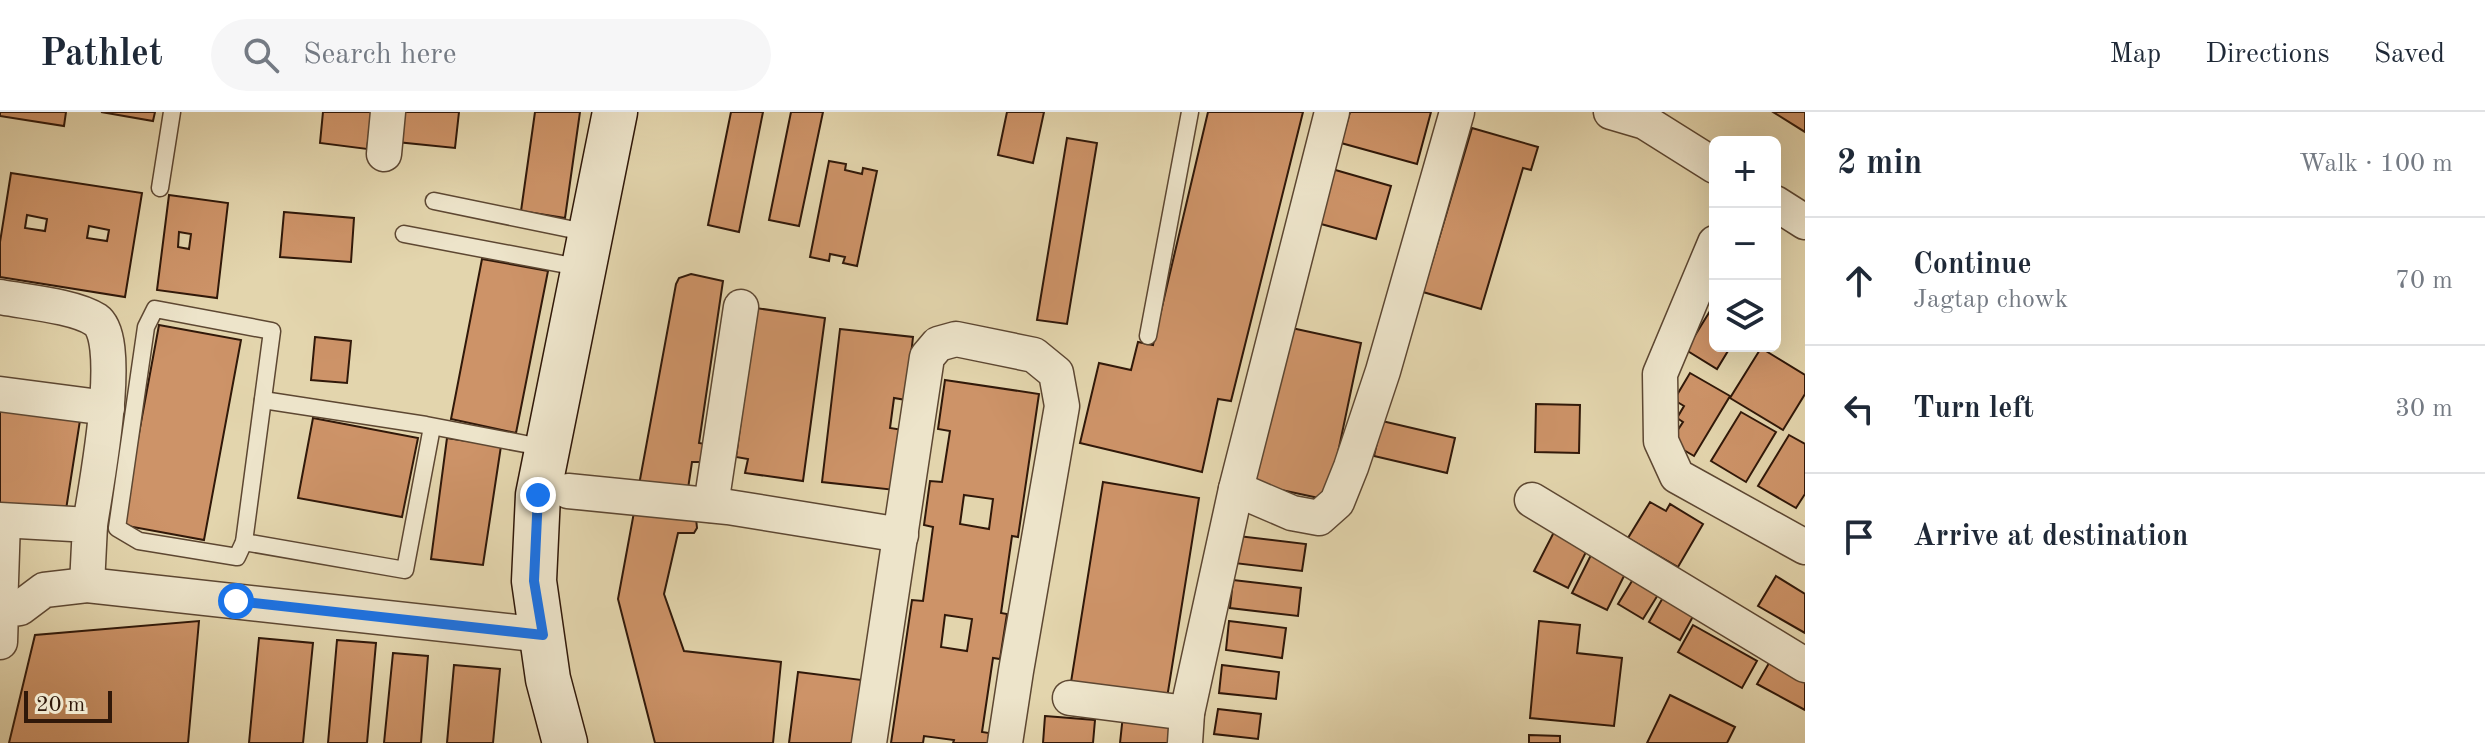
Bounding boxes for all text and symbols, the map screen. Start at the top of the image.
search box [211,19,771,91]
icon: search [239,33,283,77]
text: Pathlet [40,36,163,74]
text: Search here [303,40,456,70]
text: Map [2109,41,2161,69]
text: Directions [2205,41,2330,69]
text: Saved [2374,41,2445,69]
map controls [1709,136,1781,352]
button: + [1709,136,1781,208]
text: 2 min [1837,147,1922,181]
text: Walk · 100 m [2299,151,2453,177]
button: − [1709,208,1781,280]
text: Continue [1913,250,2032,280]
icon: ahead [1837,259,1881,303]
text: 70 m [2395,268,2453,294]
button: layers [1709,280,1781,352]
text: Jagtap chowk [1913,287,2068,313]
icon: left [1837,387,1881,431]
text: Turn left [1913,394,2034,424]
text: 30 m [2395,396,2453,422]
route end [520,477,556,513]
icon: arrive [1837,515,1881,559]
text: Arrive at destination [1913,522,2188,552]
route start [218,583,254,619]
scale bar [24,687,112,723]
text: 20 m [36,694,85,716]

